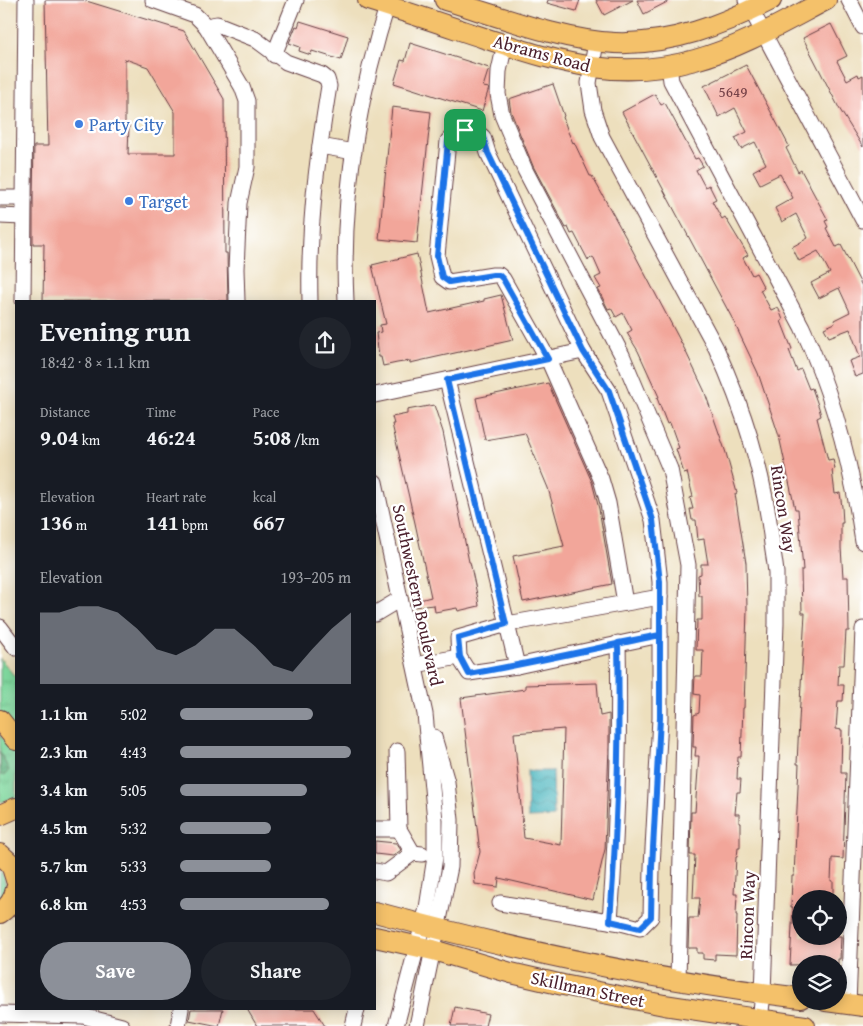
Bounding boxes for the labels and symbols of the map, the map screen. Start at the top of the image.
street label: Abrams Road [490,27,594,79]
house number: 5649 [719,81,747,102]
pin [444,109,486,151]
place label: Party City [89,111,164,138]
marker: Party City [73,118,85,130]
place label: Target [139,188,189,215]
marker: Target [123,195,135,207]
street label: Rincon Way [764,463,804,555]
street label: Southwestern Boulevard [386,502,451,689]
street label: Rincon Way [732,870,762,960]
street label: Skillman Street [528,964,648,1014]

